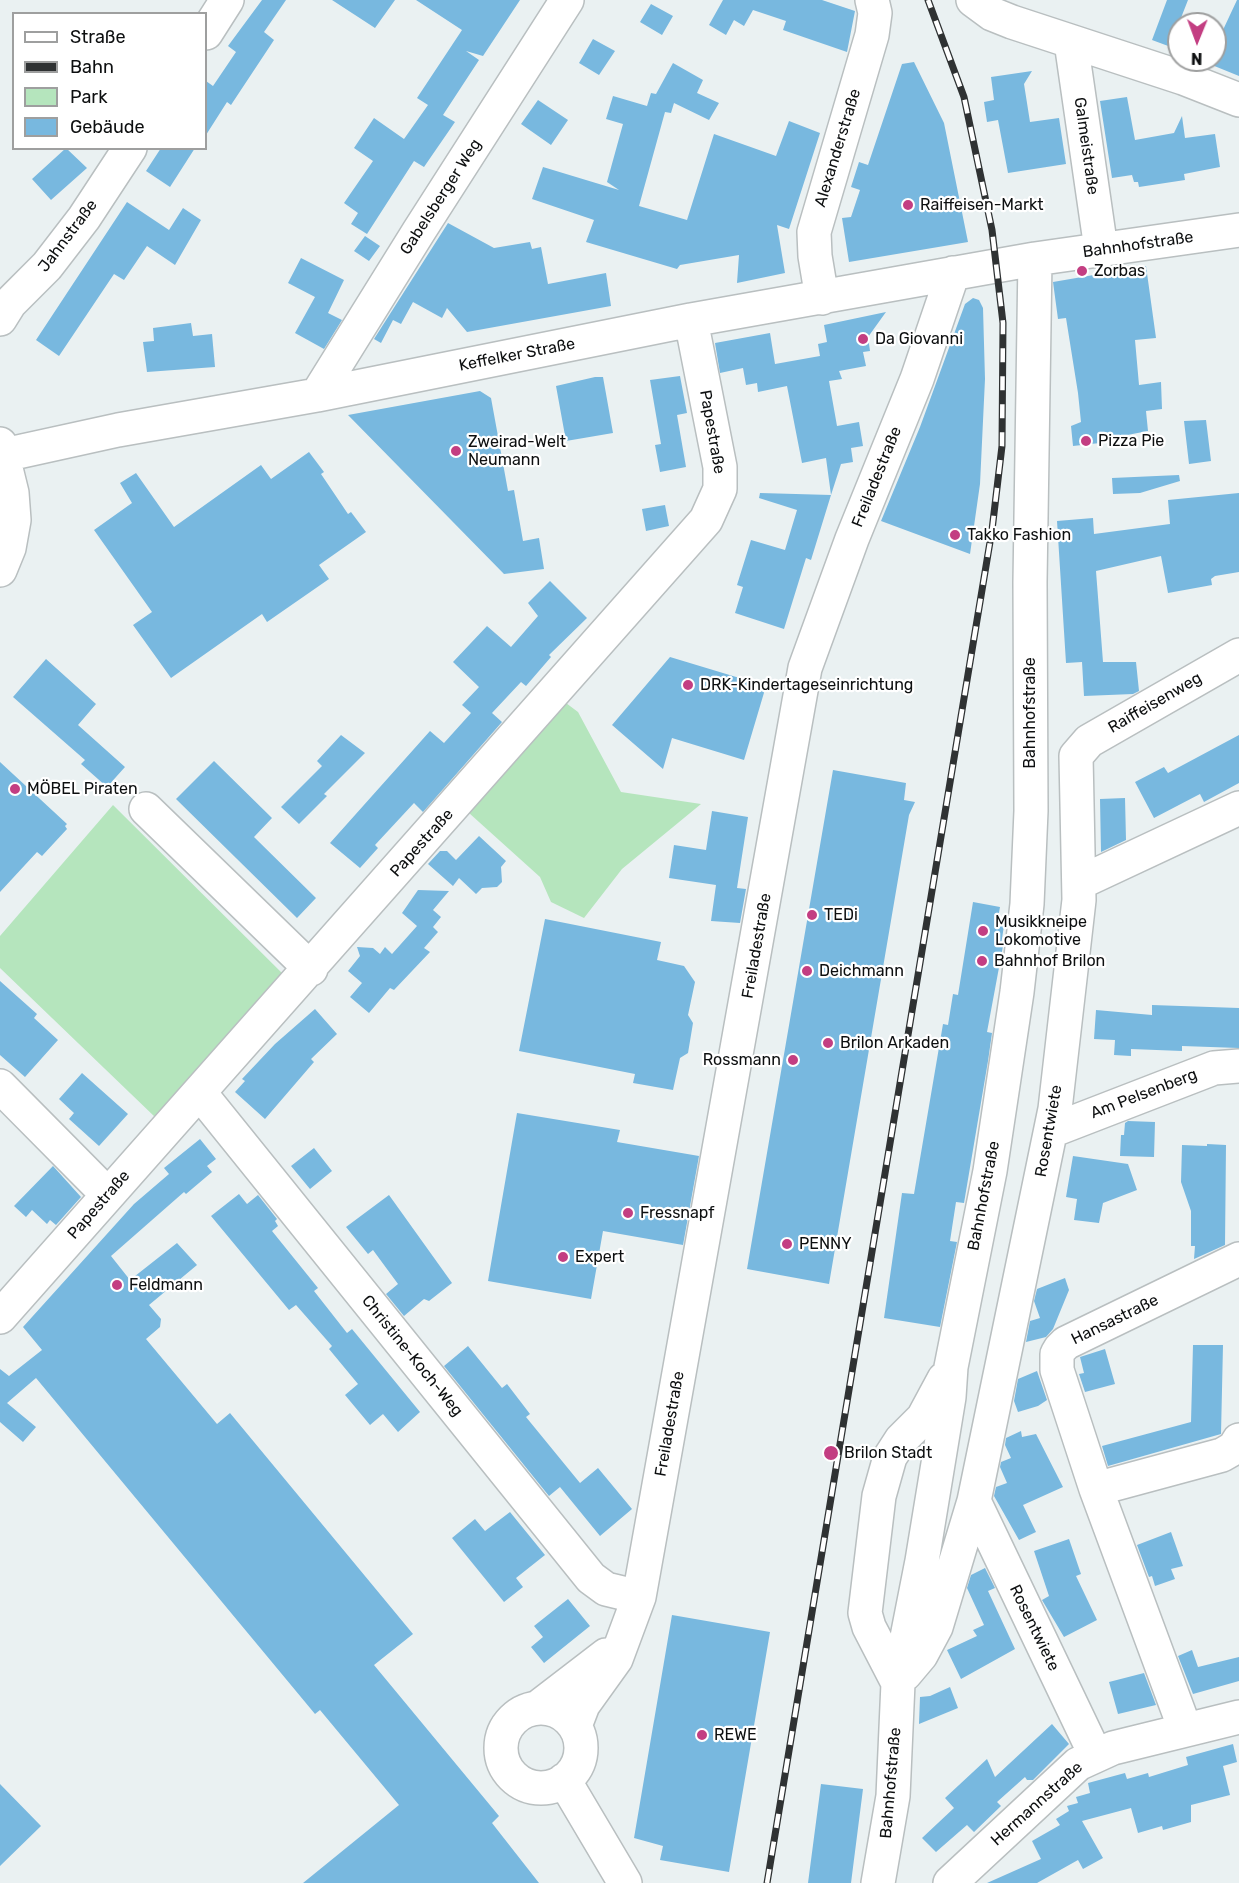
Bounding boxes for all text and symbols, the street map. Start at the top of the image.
legend [12,12,207,150]
north arrow [1167,12,1227,72]
text: Straße [70,26,126,48]
text: N [1191,49,1203,68]
text: Bahn [70,56,114,78]
text: Park [70,86,107,108]
street label: Alexanderstraße [811,87,865,209]
street label: Galmeistraße [1070,96,1102,196]
text: Gebäude [70,116,145,138]
street label: Gabelsberger Weg [396,136,486,258]
place label: Raiffeisen-Markt [920,195,1043,215]
street label: Jahnstraße [34,196,102,276]
marker: Raiffeisen-Markt [901,198,915,212]
street label: Bahnhofstraße [1081,228,1195,262]
place label: Zorbas [1094,261,1145,281]
marker: Zorbas [1075,264,1089,278]
place label: Da Giovanni [875,329,963,349]
marker: Da Giovanni [856,332,870,346]
street label: Keffelker Straße [457,334,577,376]
street label: Papestraße [695,388,729,476]
street label: Freiladestraße [848,424,906,530]
place label: Pizza Pie [1098,431,1164,451]
place label: Zweirad-Welt Neumann [468,432,566,470]
marker: Pizza Pie [1079,434,1093,448]
marker: Zweirad-Welt Neumann [449,444,463,458]
place label: Takko Fashion [967,525,1071,545]
marker: Takko Fashion [948,528,962,542]
street label: Bahnhofstraße [1020,657,1040,769]
street label: Raiffeisenweg [1105,668,1205,738]
place label: DRK-Kindertageseinrichtung [700,675,913,695]
marker: DRK-Kindertageseinrichtung [681,678,695,692]
place label: MÖBEL Piraten [27,779,138,799]
marker: MÖBEL Piraten [8,782,22,796]
street label: Papestraße [386,805,458,881]
street label: Freiladestraße [738,892,776,1000]
place label: TEDi [824,905,858,925]
marker: TEDi [805,908,819,922]
place label: Musikkneipe Lokomotive [995,912,1087,950]
marker: Musikkneipe Lokomotive [976,924,990,938]
place label: Bahnhof Brilon [994,951,1105,971]
marker: Bahnhof Brilon [975,954,989,968]
place label: Deichmann [819,961,904,981]
marker: Deichmann [800,964,814,978]
place label: Brilon Arkaden [840,1033,949,1053]
marker: Brilon Arkaden [821,1036,835,1050]
place label: Rossmann [703,1050,781,1070]
marker: Rossmann [786,1053,800,1067]
street label: Am Pelsenberg [1088,1065,1200,1123]
street label: Rosentwiete [1031,1083,1067,1179]
street label: Bahnhofstraße [964,1139,1004,1253]
street label: Papestraße [64,1167,134,1243]
place label: Fressnapf [640,1203,714,1223]
marker: Fressnapf [621,1206,635,1220]
place label: PENNY [799,1234,852,1254]
marker: PENNY [780,1237,794,1251]
place label: Expert [575,1247,624,1267]
marker: Expert [556,1250,570,1264]
place label: Feldmann [129,1275,203,1295]
marker: Feldmann [110,1278,124,1292]
street label: Hansastraße [1068,1291,1162,1349]
street label: Christine-Koch-Weg [357,1292,467,1420]
street label: Freiladestraße [651,1370,689,1478]
place label: Brilon Stadt [844,1443,932,1463]
marker: Brilon Stadt [822,1444,840,1462]
street label: Rosentwiete [1005,1582,1063,1674]
place label: REWE [714,1725,757,1745]
street label: Bahnhofstraße [877,1727,905,1839]
marker: REWE [695,1728,709,1742]
street label: Hermannstraße [987,1758,1087,1850]

